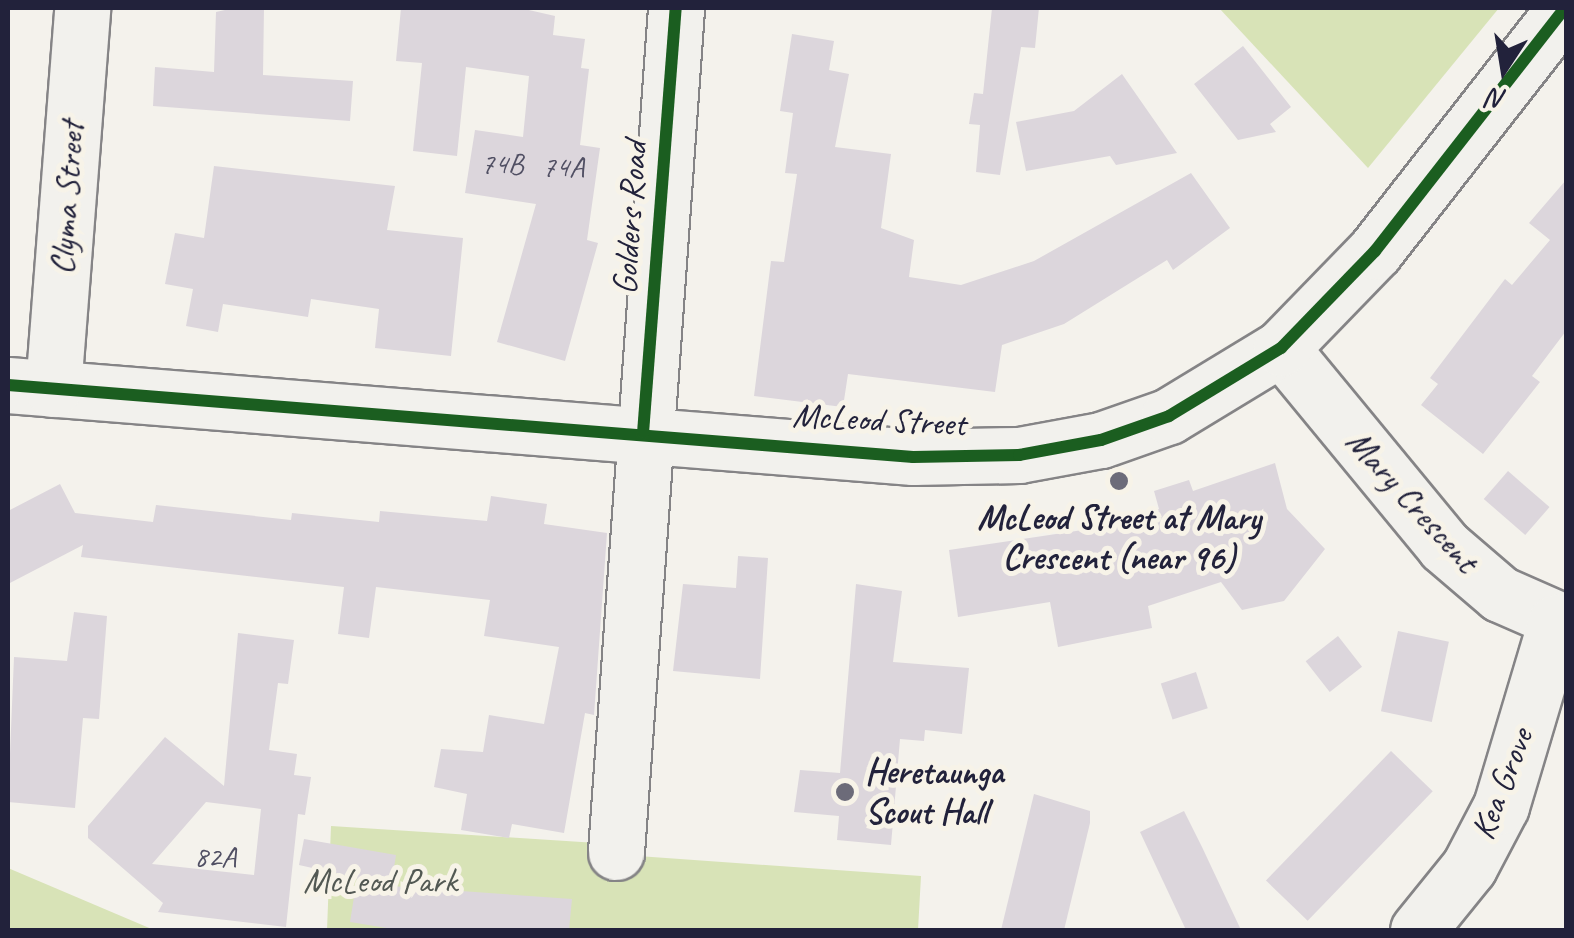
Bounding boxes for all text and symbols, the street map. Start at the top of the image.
north arrow [1454,20,1554,120]
text: N [1486,81,1510,119]
street label: Clyma Street [41,120,93,276]
street label: Golders Road [604,141,656,295]
house number: 74B [481,145,523,181]
house number: 74A [542,148,584,184]
street label: McLeod Street [791,394,967,446]
street label: Mary Crescent [1337,421,1487,581]
marker: McLeod Street at Mary Crescent (near 96) [1108,470,1130,492]
place label: McLeod Street at Mary Crescent (near 96) [975,497,1263,579]
street label: Kea Grove [1462,723,1542,845]
place label: Heretaunga Scout Hall [865,751,1003,833]
marker: Heretaunga Scout Hall [834,781,856,803]
house number: 82A [194,838,236,874]
park label: McLeod Park [303,860,457,902]

